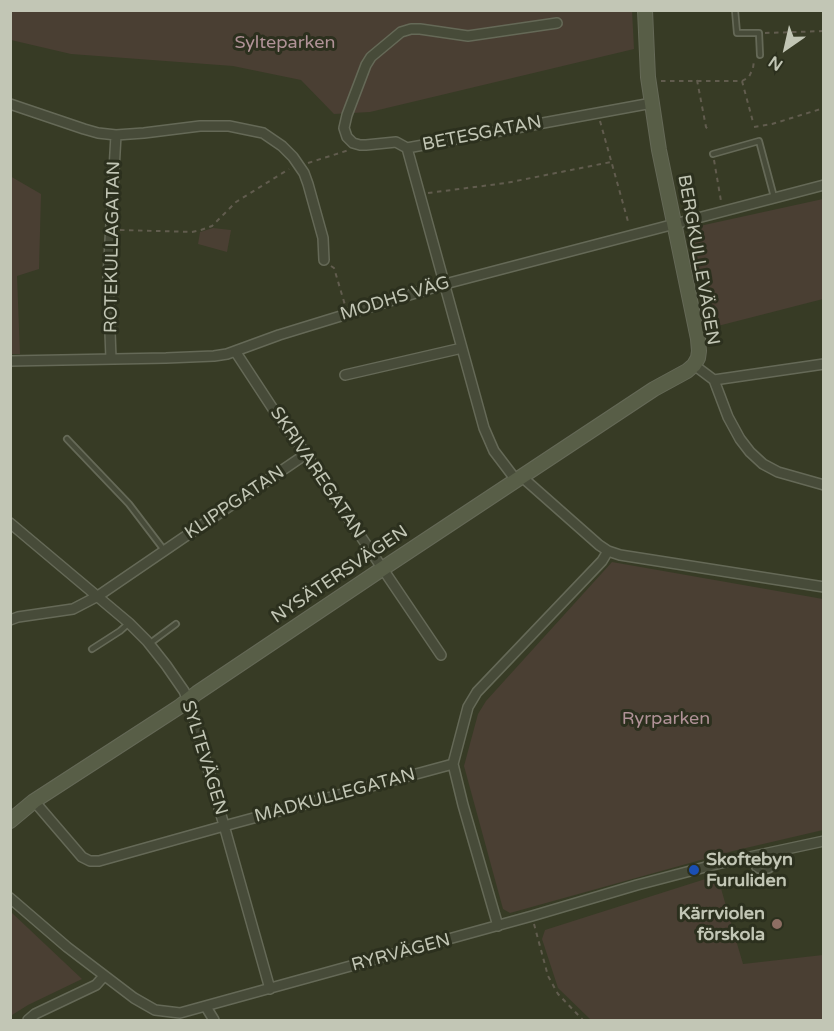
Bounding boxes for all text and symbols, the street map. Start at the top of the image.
north arrow [756,18,816,78]
park label: Sylteparken [235,32,335,54]
text: N [765,51,787,75]
street label: BETESGATAN [420,112,544,156]
street label: ROTEKULLAGATAN [101,161,125,333]
street label: BERGKULLEVÄGEN [672,173,724,347]
street label: MODHS VÄG [338,272,452,326]
street label: SKRIVAREGATAN [265,403,369,543]
street label: KLIPPGATAN [181,462,289,544]
street label: NYSÄTERSVÄGEN [268,521,412,629]
street label: SYLTEVÄGEN [176,698,232,818]
park label: Ryrparken [622,708,710,730]
street label: MADKULLEGATAN [252,764,418,828]
place label: Skoftebyn Furuliden [706,849,793,892]
marker: Skoftebyn Furuliden [687,863,701,877]
place label: Kärrviolen förskola [678,903,765,946]
marker: Kärrviolen förskola [770,917,784,931]
street label: RYRVÄGEN [349,929,453,977]

